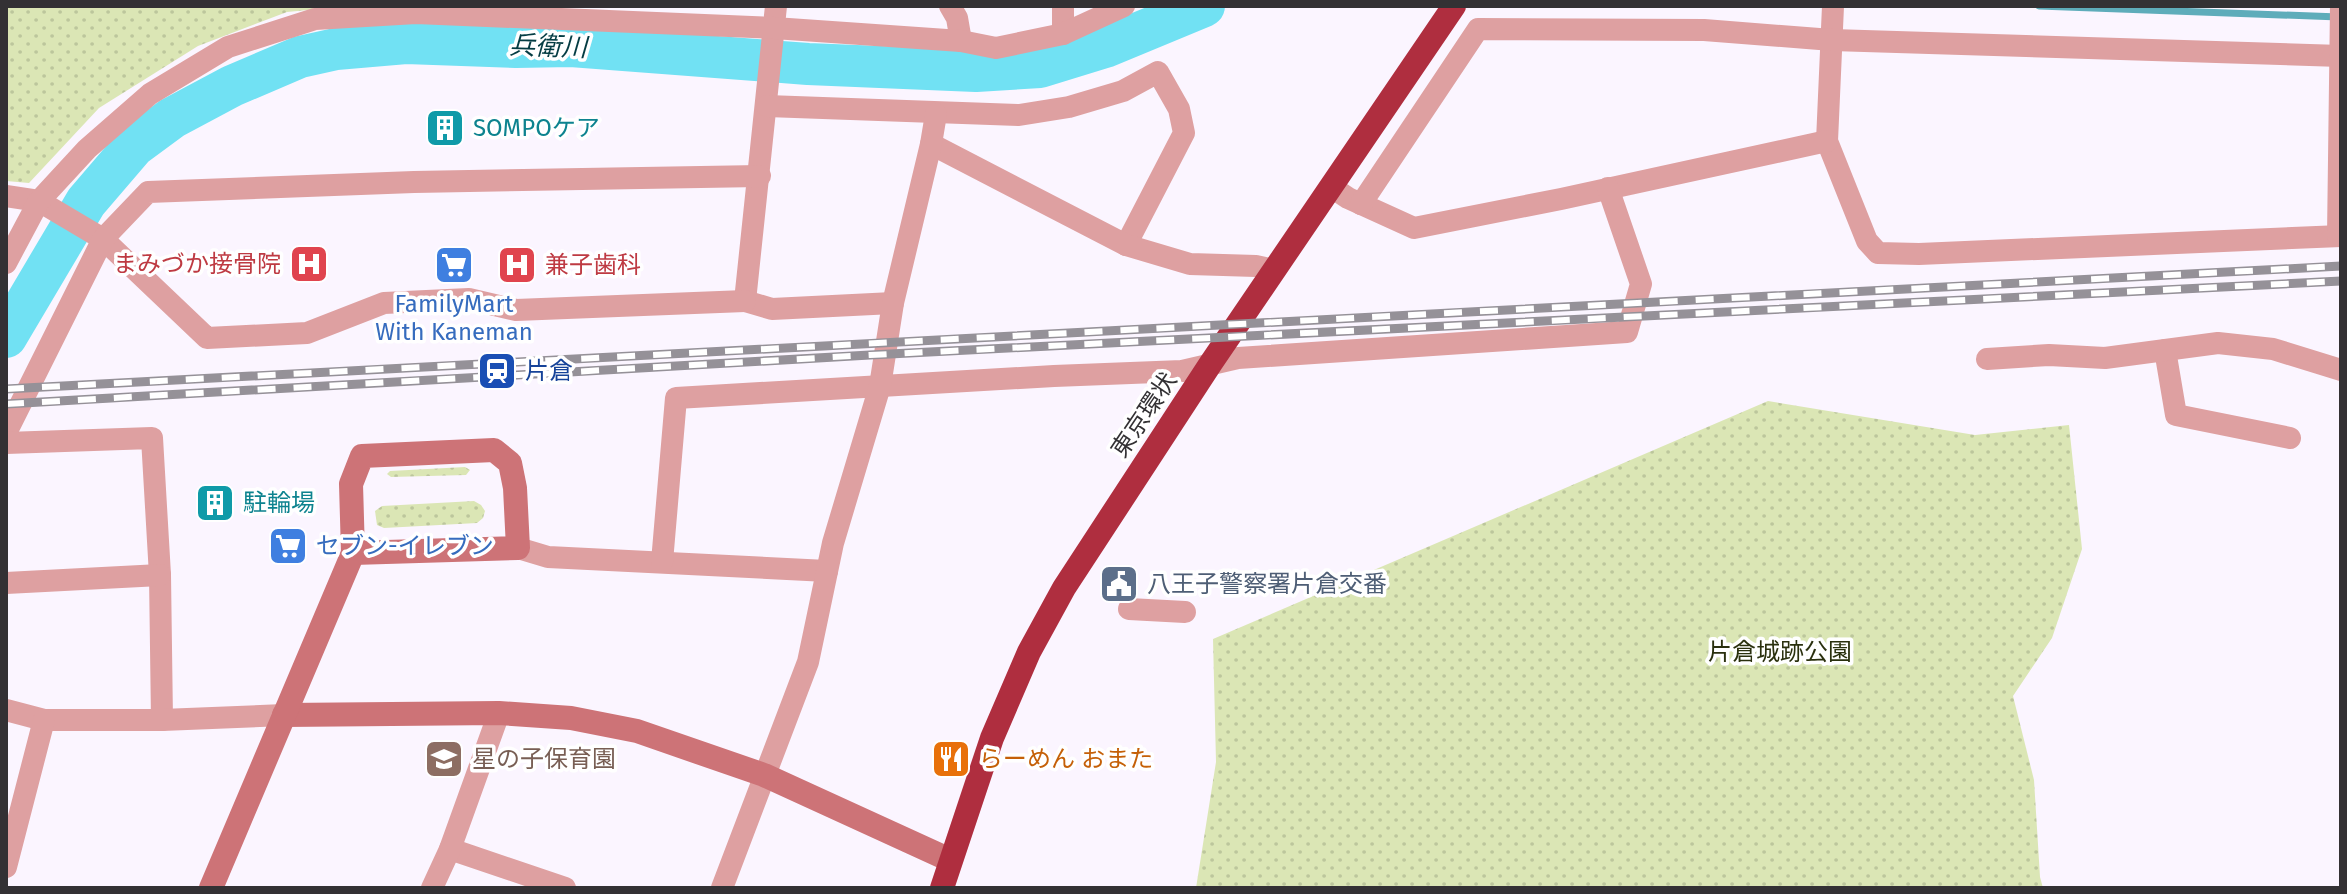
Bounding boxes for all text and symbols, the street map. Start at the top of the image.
water label: 兵衛川 [508,30,590,63]
building icon: SOMPOケア [424,107,466,149]
place label: SOMPOケア [473,114,600,142]
hospital icon: まみづか接骨院 [288,243,330,285]
supermarket icon: FamilyMart With Kaneman [433,244,475,286]
hospital icon: 兼子歯科 [496,244,538,286]
place label: まみづか接骨院 [113,250,281,278]
place label: 兼子歯科 [545,251,641,279]
place label: FamilyMart With Kaneman [375,290,533,346]
station icon: 片倉 [476,350,518,392]
place label: 片倉 [525,357,573,385]
street label: 東京環状 [1106,367,1182,463]
building icon: 駐輪場 [194,482,236,524]
place label: 駐輪場 [243,489,315,517]
supermarket icon: セブン-イレブン [267,525,309,567]
place label: セブン-イレブン [316,532,494,560]
public building icon: 八王子警察署片倉交番 [1098,563,1140,605]
place label: 八王子警察署片倉交番 [1147,570,1387,598]
park label: 片倉城跡公園 [1708,638,1852,666]
school or university icon: 星の子保育園 [423,738,465,780]
restaurant icon: らーめん おまた [930,738,972,780]
place label: 星の子保育園 [472,745,616,773]
place label: らーめん おまた [979,745,1153,773]

